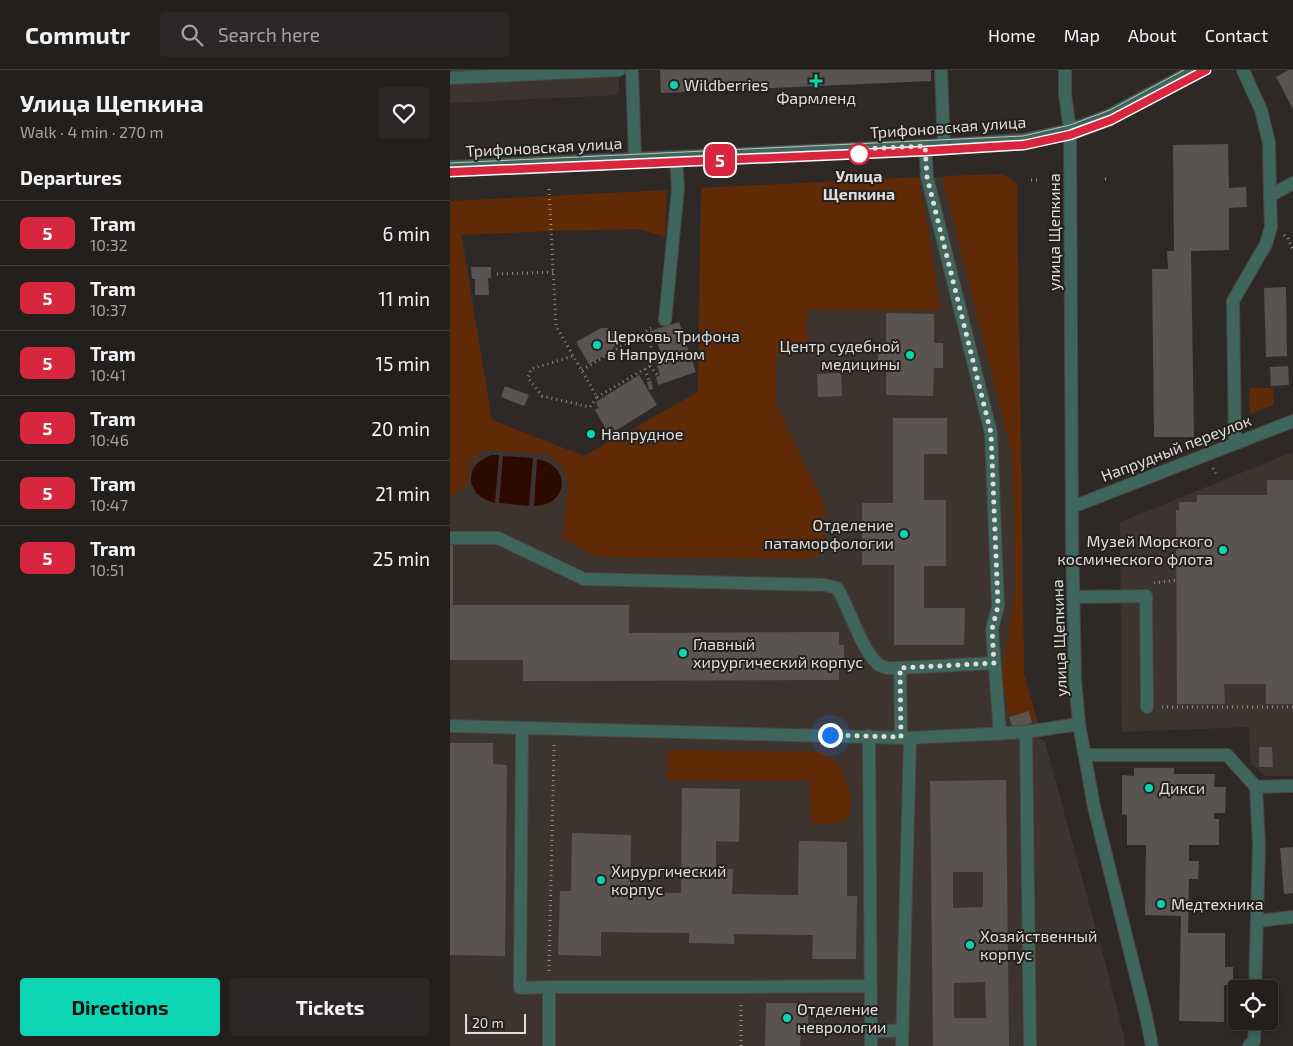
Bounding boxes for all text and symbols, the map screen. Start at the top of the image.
search box [160,12,510,57]
text: Commutr [25,20,130,49]
icon: search [178,21,206,49]
text: Search here [218,23,320,46]
text: Home [988,24,1036,46]
text: Map [1064,24,1100,46]
text: About [1128,24,1177,46]
text: Contact [1205,24,1268,46]
place label: Wildberries [684,75,768,94]
marker: Фармленд [810,75,822,87]
marker: Wildberries [668,79,680,91]
button: heart [378,87,430,139]
text: Улица Щепкина [20,88,204,117]
place label: Фармленд [776,88,856,107]
street label: Трифоновская улица [869,112,1027,142]
text: Walk · 4 min · 270 m [20,122,163,141]
street label: Трифоновская улица [465,133,623,161]
marker: Улица Щепкина [848,143,870,165]
line badge: 5 [704,144,736,176]
text: 5 [715,149,725,171]
text: Departures [20,166,122,189]
place label: Улица Щепкина [823,166,895,203]
street label: улица Щепкина [1044,173,1064,291]
text: Tram [90,212,136,235]
text: 5 [43,222,52,244]
text: 6 min [382,222,430,245]
text: 10:32 [90,235,128,254]
text: Tram [90,277,136,300]
text: 5 [43,287,52,309]
text: 11 min [378,287,430,310]
text: 10:37 [90,300,127,319]
place label: Церковь Трифона в Напрудном [607,326,740,364]
place label: Центр судебной медицины [780,336,900,373]
marker: Церковь Трифона в Напрудном [591,339,603,351]
text: Tram [90,342,136,365]
marker: Центр судебной медицины [904,349,916,361]
text: 5 [43,352,52,374]
text: 15 min [376,352,430,375]
text: 10:41 [90,365,126,384]
text: Tram [90,407,136,430]
street label: Напрудный переулок [1098,410,1254,486]
text: 5 [43,417,52,439]
text: 20 min [371,417,430,440]
place label: Напрудное [601,424,683,444]
marker: Напрудное [585,428,597,440]
text: 10:46 [90,430,129,449]
text: Tram [90,472,136,495]
text: 5 [43,482,52,504]
text: 21 min [375,482,430,505]
text: 10:47 [90,495,128,514]
place label: Отделение патаморфологии [764,515,894,552]
marker: Отделение патаморфологии [898,528,910,540]
place label: Музей Морского космического флота [1057,531,1213,568]
text: Tram [90,537,136,560]
marker: Музей Морского космического флота [1217,544,1229,556]
text: 5 [43,547,52,569]
text: 25 min [373,547,430,570]
text: 10:51 [90,560,125,579]
street label: улица Щепкина [1047,579,1071,697]
place label: Главный хирургический корпус [693,634,863,672]
marker: Главный хирургический корпус [677,647,689,659]
your location [818,723,843,748]
place label: Дикси [1159,778,1205,797]
marker: Дикси [1143,782,1155,794]
place label: Хирургический корпус [611,861,726,899]
marker: Хирургический корпус [595,874,607,886]
place label: Медтехника [1171,894,1264,913]
marker: Медтехника [1155,898,1167,910]
place label: Хозяйственный корпус [980,926,1097,964]
marker: Хозяйственный корпус [964,939,976,951]
button: Directions [20,978,220,1036]
button: Tickets [230,978,430,1036]
map controls [1228,980,1278,1030]
button: locate [1228,980,1278,1030]
place label: Отделение неврологии [797,999,886,1036]
scale bar [465,1011,526,1034]
marker: Отделение неврологии [781,1012,793,1024]
text: 20 m [472,1014,504,1031]

